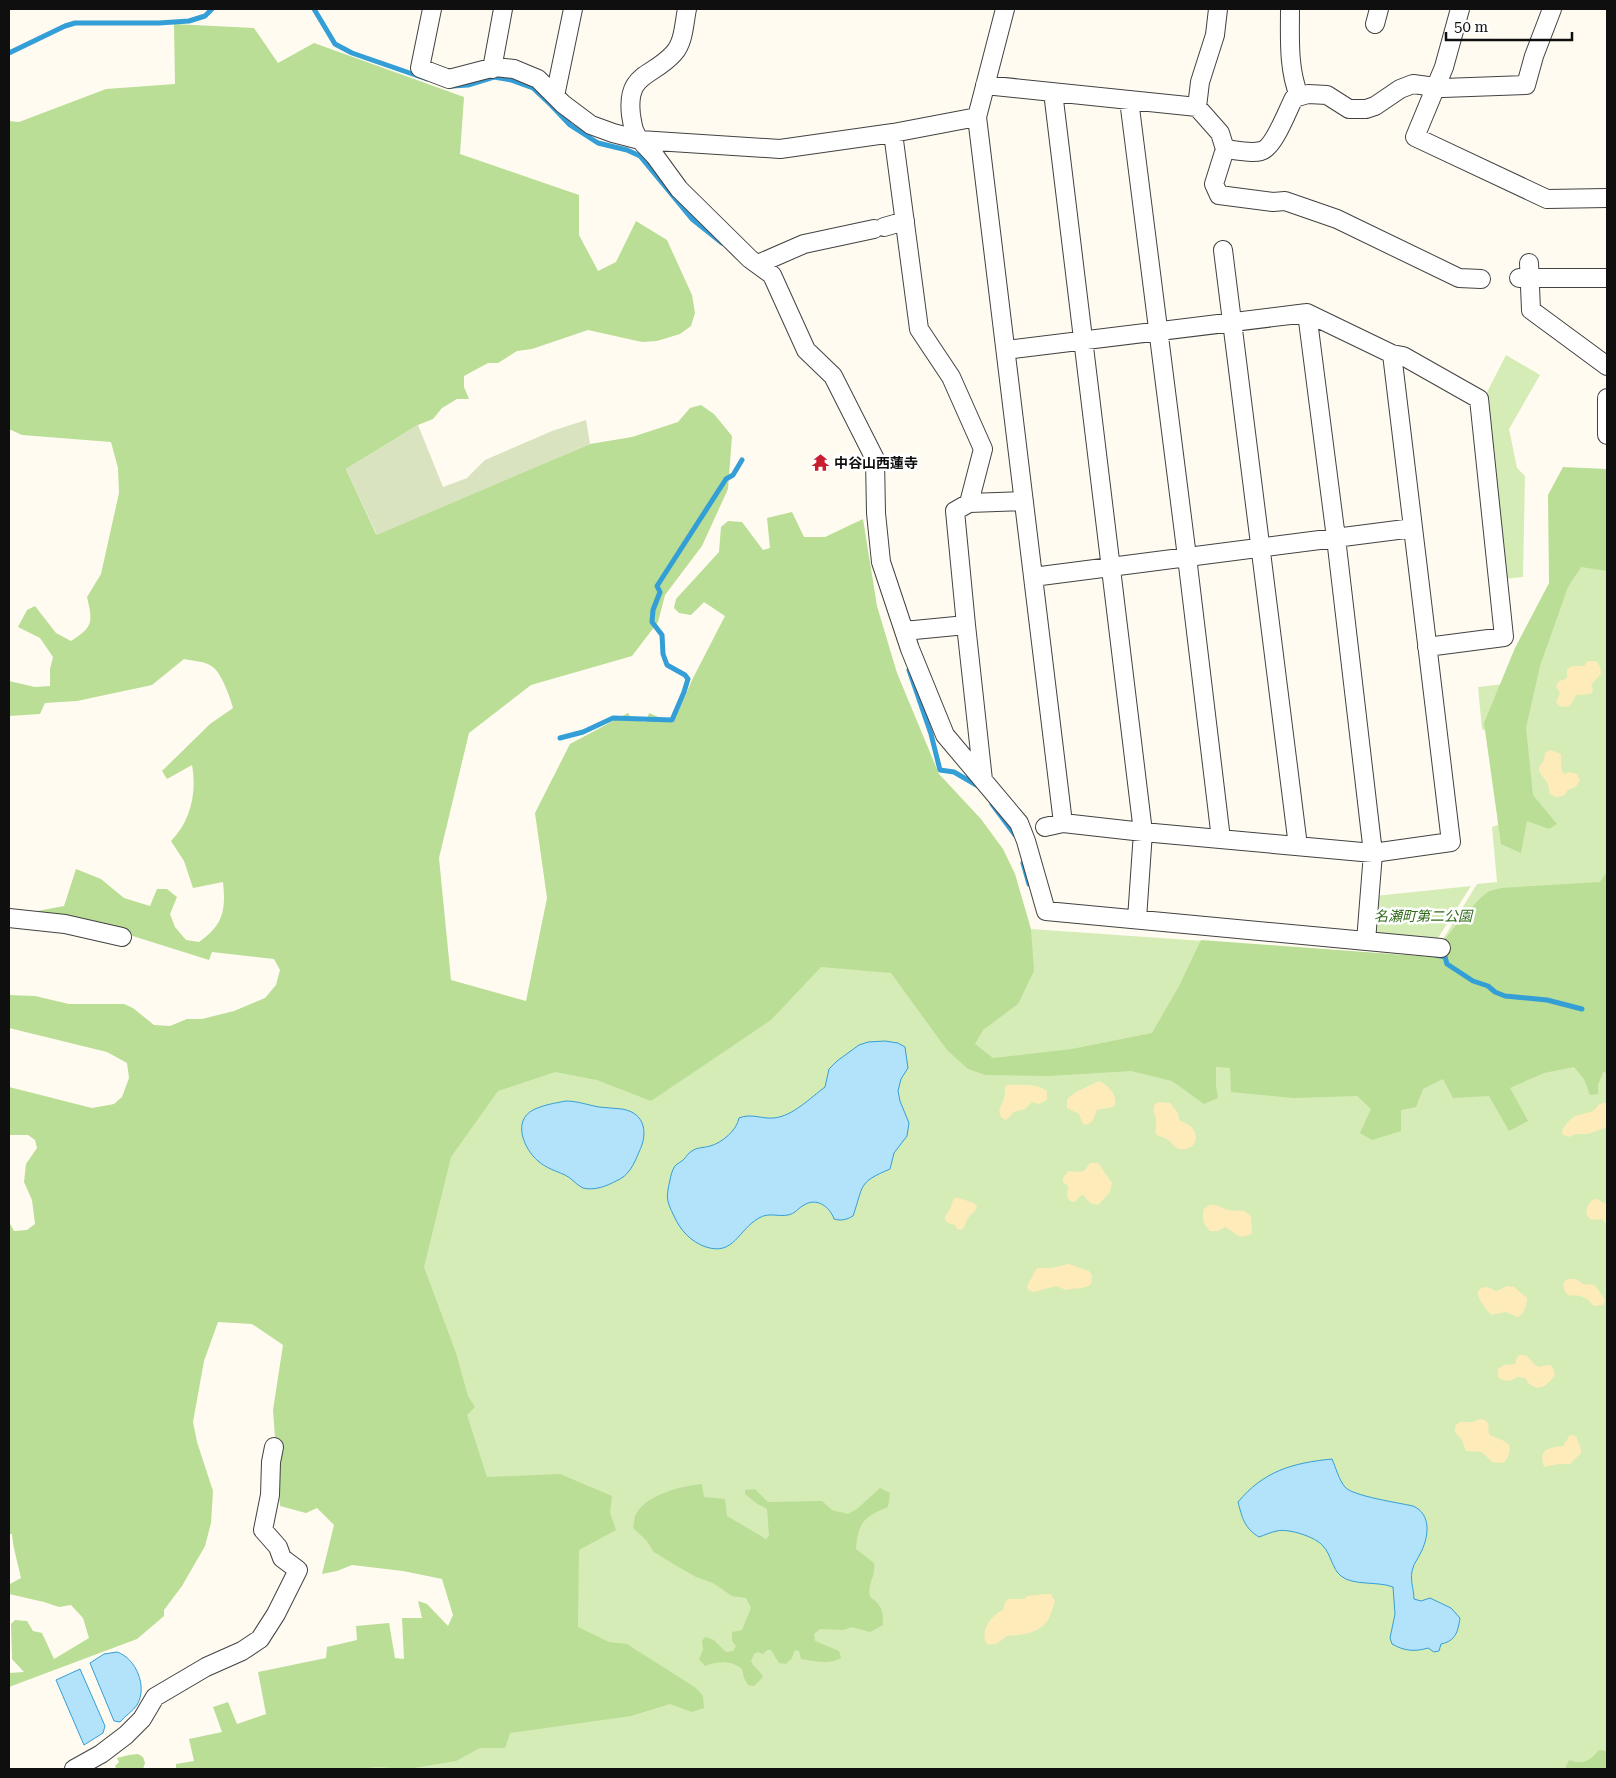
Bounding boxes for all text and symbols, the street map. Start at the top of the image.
scale bar [1446,10,1572,42]
text: 50 m [1454,18,1489,36]
temple icon: 中谷山西蓮寺 [810,453,830,473]
place label: 中谷山西蓮寺 [834,455,918,471]
park label: 名瀬町第二公園 [1374,908,1474,924]

